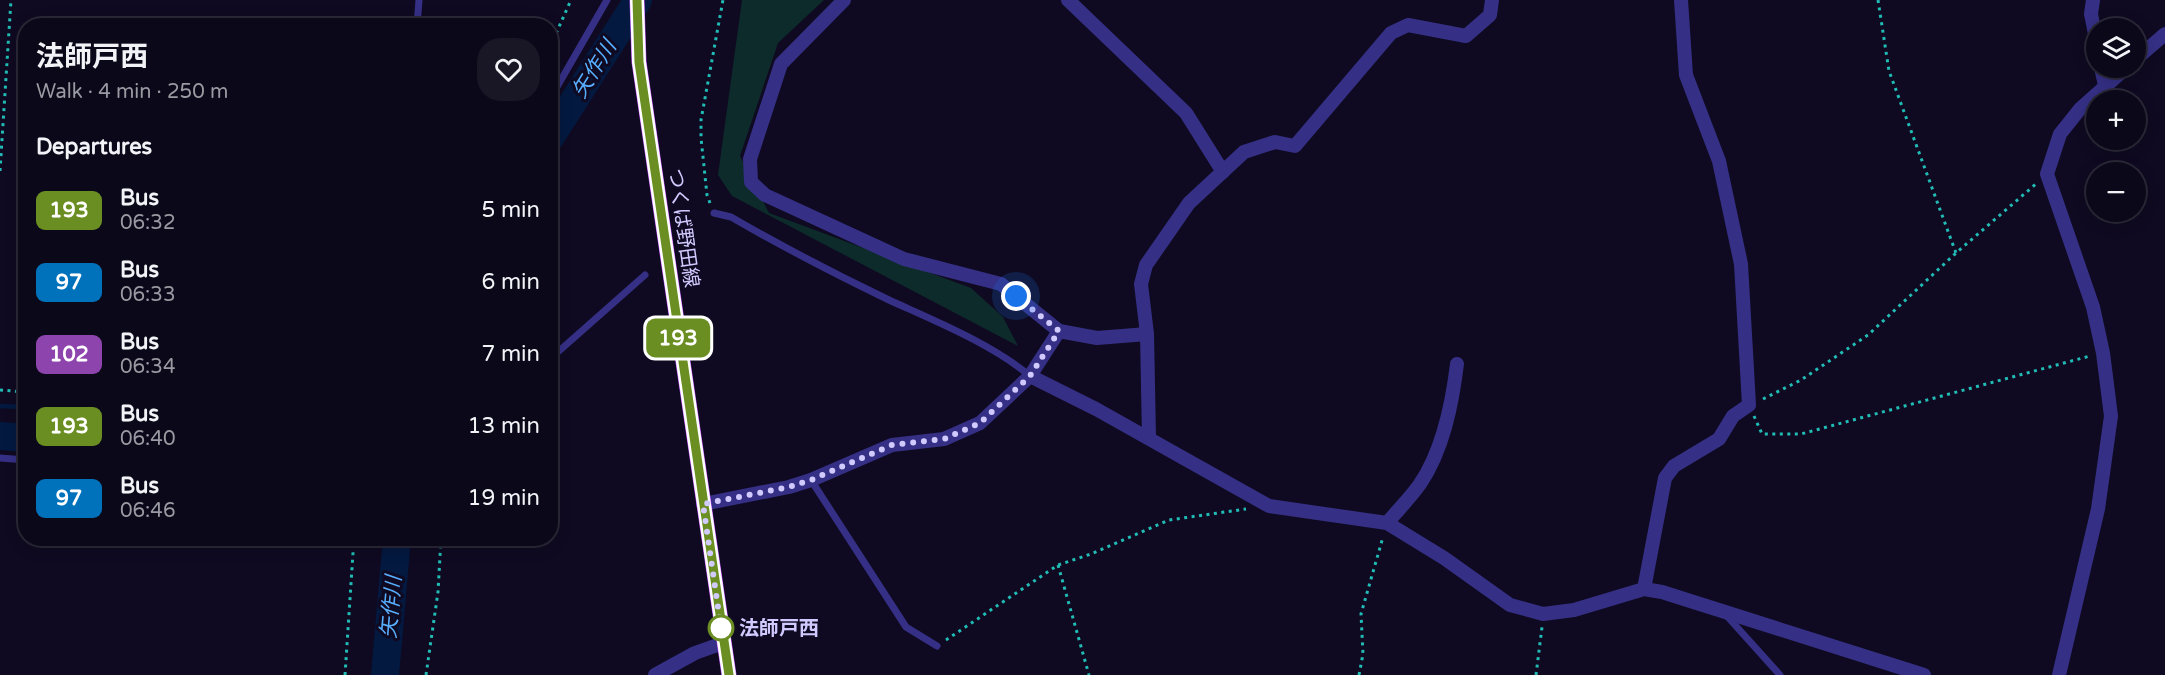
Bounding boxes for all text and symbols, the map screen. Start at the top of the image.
map controls [2086,18,2146,222]
button: layers [2086,18,2146,78]
water label: 矢作川 [567,34,623,103]
button: heart [477,38,540,101]
text: 法師戸西 [36,40,148,74]
text: Walk · 4 min · 250 m [36,80,228,104]
button: + [2086,90,2146,150]
text: Departures [36,134,152,160]
button: − [2086,162,2146,222]
street label: つくば野田線 [663,167,703,289]
text: Bus [120,185,159,211]
text: 5 min [481,197,540,223]
text: 193 [49,198,89,223]
text: 06:32 [120,211,175,235]
text: Bus [120,257,159,283]
text: 6 min [481,269,540,295]
text: 97 [56,270,82,295]
your location [1001,281,1031,311]
text: 06:33 [120,283,175,307]
line badge: 193 [644,318,712,358]
text: 193 [658,326,698,351]
text: Bus [120,329,159,355]
text: 7 min [481,341,540,367]
text: 102 [49,342,89,367]
text: 06:34 [120,355,175,379]
text: Bus [120,401,159,427]
text: 13 min [468,413,540,439]
text: 193 [49,414,89,439]
text: 06:40 [120,427,175,451]
text: Bus [120,473,159,499]
text: 19 min [468,485,540,511]
text: 97 [56,486,82,511]
text: 06:46 [120,499,175,523]
water label: 矢作川 [376,573,407,640]
marker: 法師戸西 [708,615,734,641]
place label: 法師戸西 [739,617,819,641]

